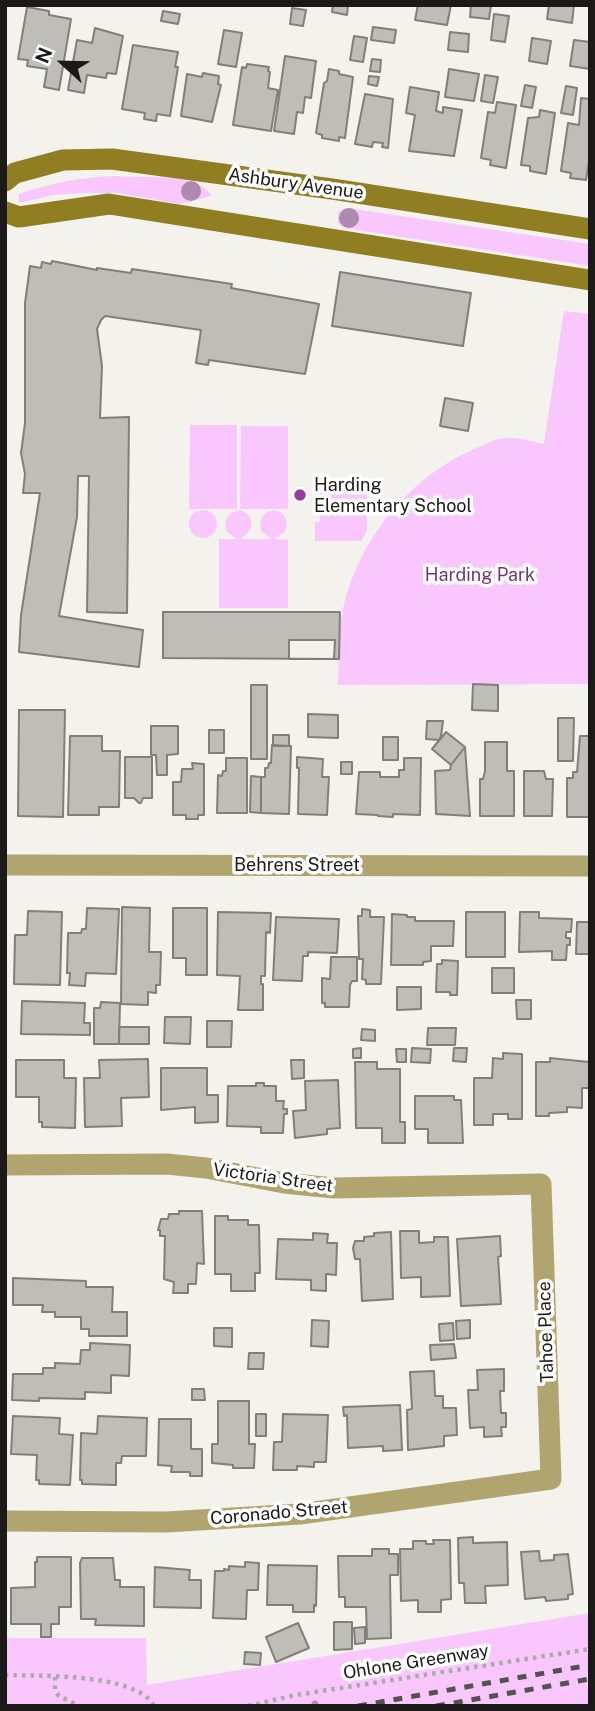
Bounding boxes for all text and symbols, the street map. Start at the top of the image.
north arrow [28,28,98,98]
text: N [31,44,57,66]
street label: Ashbury Avenue [227,164,365,204]
place label: Harding Elementary School [314,474,472,516]
marker: Harding Elementary School [292,487,308,503]
park label: Harding Park [425,564,535,586]
street label: Behrens Street [234,854,360,876]
street label: Victoria Street [211,1159,335,1197]
street label: Tahoe Place [533,1281,559,1383]
street label: Coronado Street [209,1496,349,1530]
street label: Ohlone Greenway [342,1640,490,1684]

